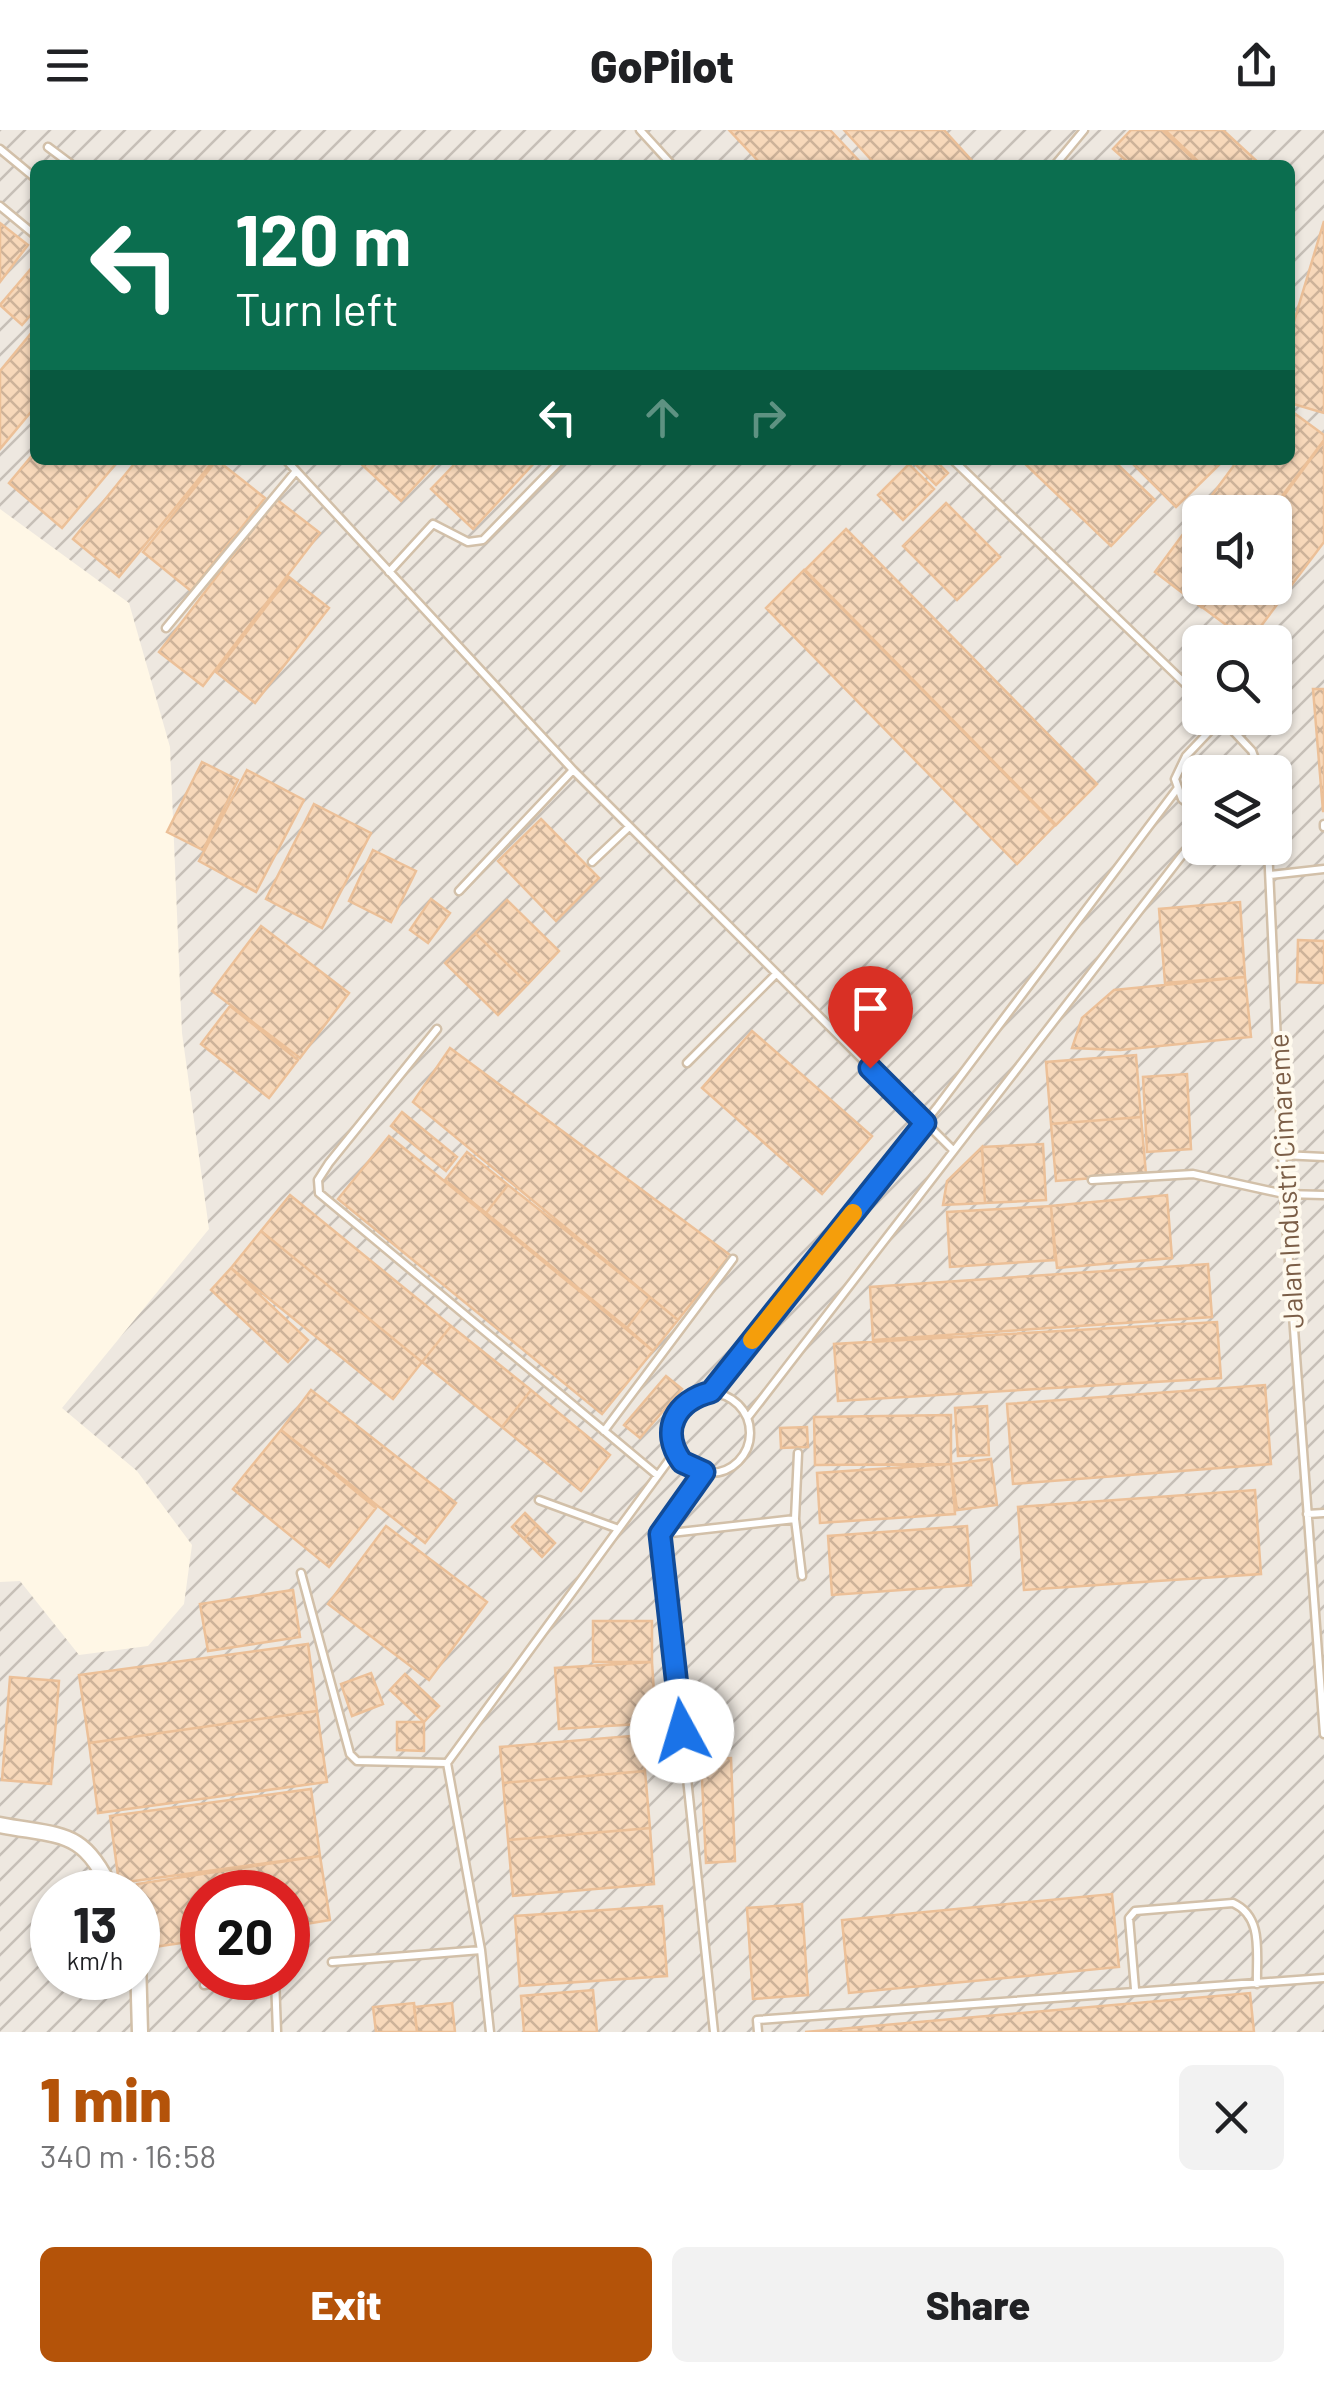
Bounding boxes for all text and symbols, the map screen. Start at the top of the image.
icon: menu [40,38,95,93]
text: GoPilot [590,38,734,92]
icon: share [1229,38,1284,93]
text: 120 m [235,196,411,280]
icon: left [70,200,200,330]
text: Turn left [235,281,399,335]
icon: left [530,390,585,445]
icon: ahead [635,390,690,445]
icon: right [740,390,795,445]
map controls [1182,495,1292,865]
button: sound [1182,495,1292,605]
button: search [1182,625,1292,735]
button: layers [1182,755,1292,865]
pin [828,966,913,1069]
icon: arrive [843,981,898,1036]
street label: Jalan Industri Cimareme [1260,1033,1310,1329]
position arrow [630,1679,734,1783]
speed limit sign: 20 [180,1870,310,2000]
text: 13 [73,1893,117,1953]
text: km/h [67,1945,123,1975]
text: 1 min [40,2062,172,2134]
button: close [1179,2065,1284,2170]
text: 340 m · 16:58 [40,2136,216,2174]
button: Exit [40,2247,652,2362]
button: Share [672,2247,1284,2362]

